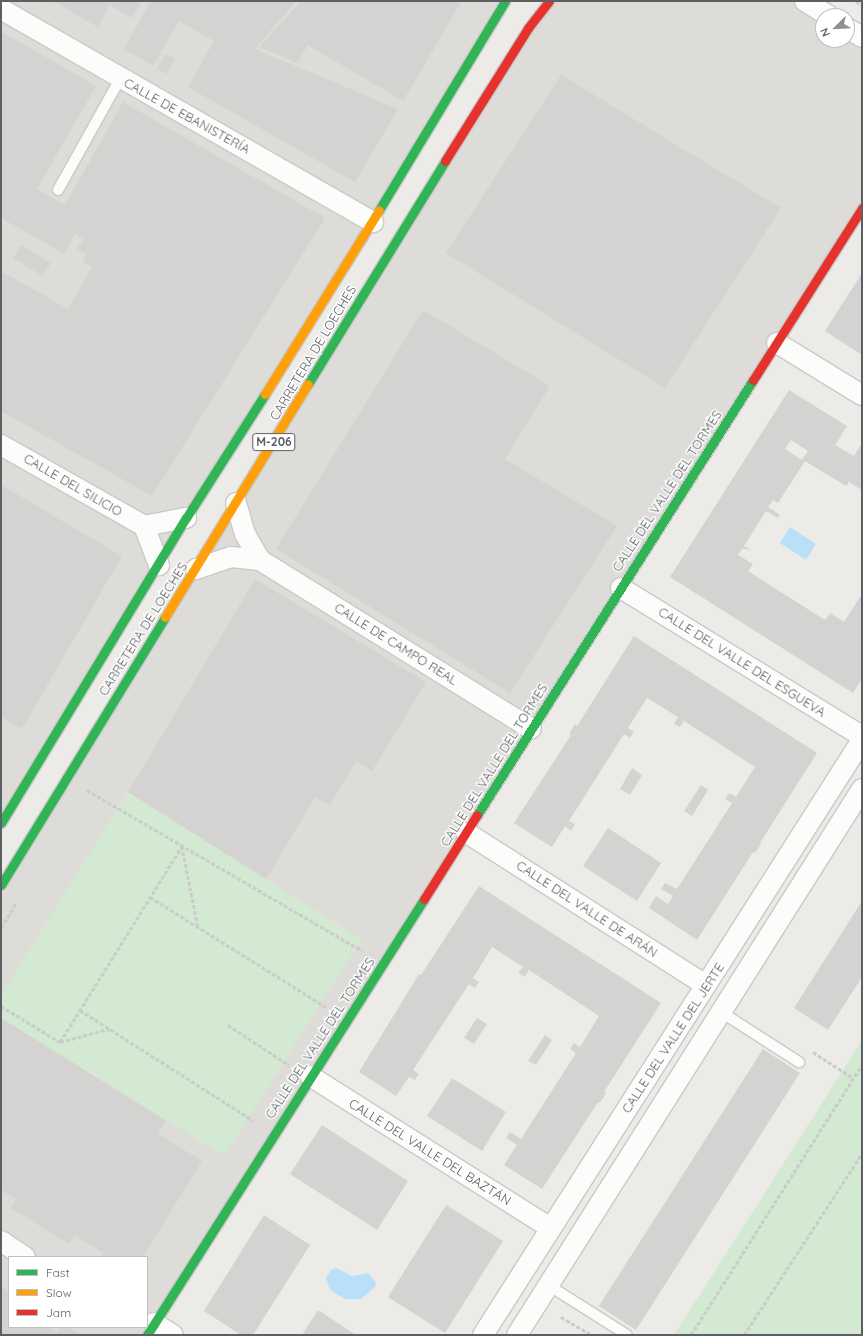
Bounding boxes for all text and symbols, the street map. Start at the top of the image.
north arrow [815,8,855,48]
text: N [817,26,833,39]
street label: CALLE DE EBANISTERÍA [121,75,253,157]
street label: CARRETERA DE LOECHES [267,283,359,423]
street label: CALLE DEL VALLE DEL TORMES [609,407,725,575]
road number: M-206 [252,432,296,452]
street label: CALLE DEL SILICIO [21,450,125,520]
street label: CARRETERA DE LOECHES [95,559,191,699]
street label: CALLE DE CAMPO REAL [332,600,460,688]
street label: CALLE DEL VALLE DEL ESGUEVA [655,604,829,720]
street label: CALLE DEL VALLE DEL TORMES [437,681,551,849]
street label: CALLE DEL VALLE DE ARÁN [513,857,661,961]
street label: CALLE DEL VALLE DEL TORMES [262,954,378,1122]
street label: CALLE DEL VALLE DEL JERTE [619,960,727,1116]
street label: CALLE DEL VALLE DEL BAZTÁN [346,1095,514,1209]
legend [8,1256,148,1328]
text: Fast [46,1265,70,1280]
text: Slow [46,1285,72,1300]
text: Jam [46,1305,71,1320]

